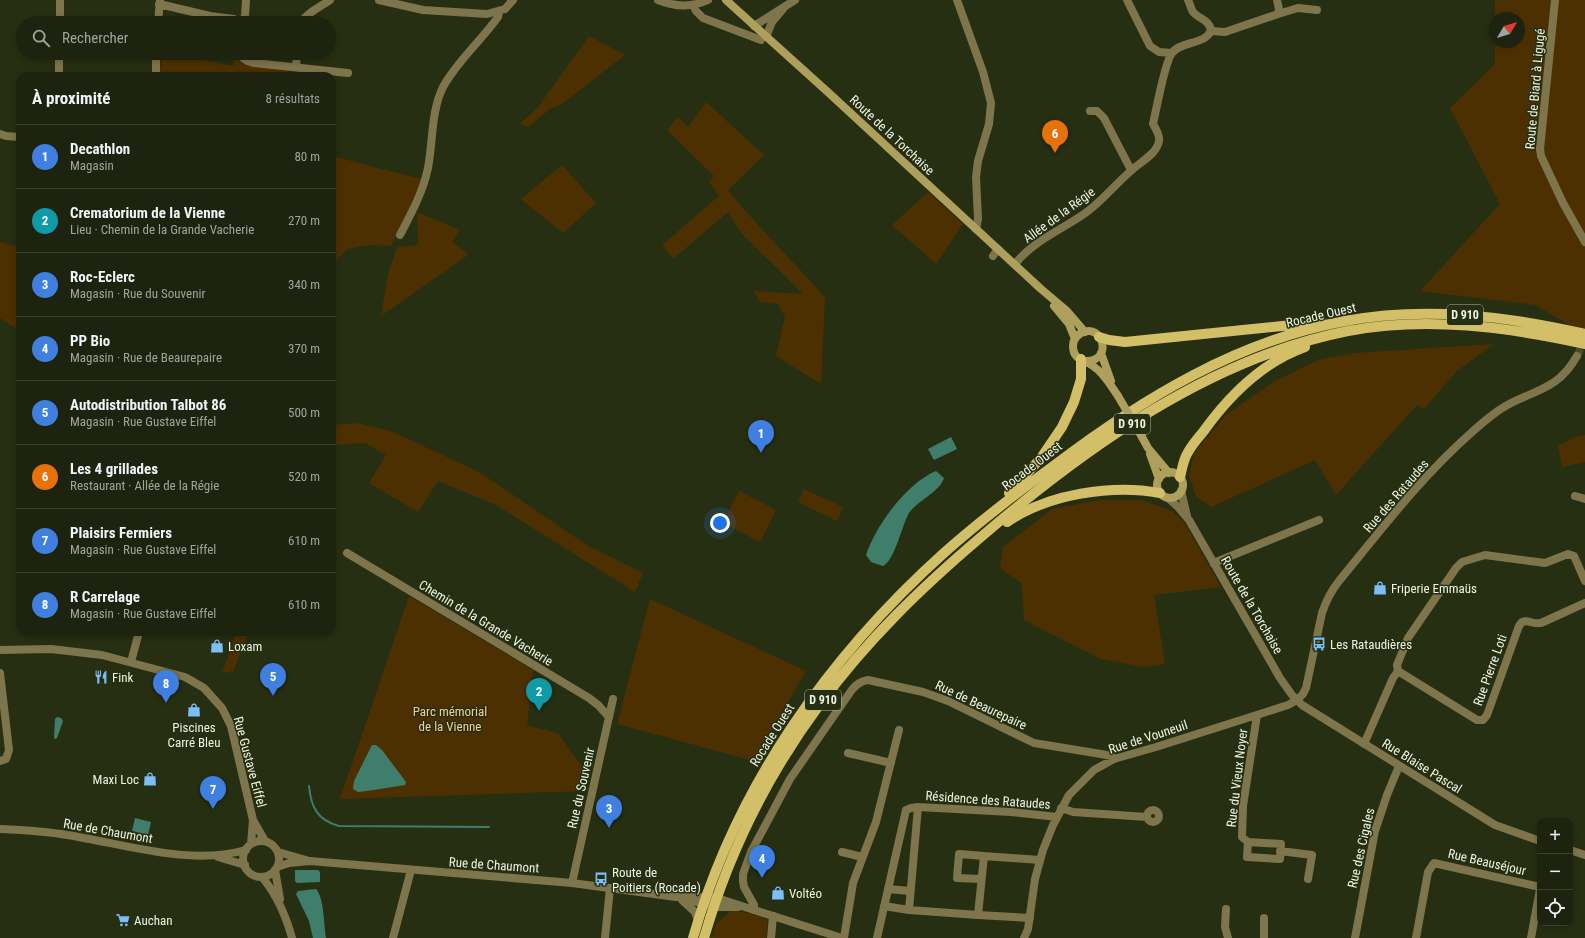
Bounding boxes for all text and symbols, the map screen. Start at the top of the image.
north arrow [1489,12,1525,48]
search box [16,16,336,60]
icon: search [30,27,52,49]
street label: Route de Biard à Ligugé [1522,28,1548,150]
text: Rechercher [62,29,128,47]
text: À proximité [32,88,110,108]
text: 8 résultats [266,91,320,106]
street label: Route de la Torchaise [847,92,937,178]
pin: 6 [1042,120,1068,153]
text: Decathlon [70,140,130,158]
text: 1 [42,149,48,164]
text: 80 m [294,149,320,164]
text: Magasin [70,158,114,173]
street label: Allée de la Régie [1020,184,1098,246]
text: Crematorium de la Vienne [70,204,225,222]
text: 2 [42,213,48,228]
text: 270 m [288,213,320,228]
text: Lieu · Chemin de la Grande Vacherie [70,222,254,237]
text: Roc-Eclerc [70,268,135,286]
text: 3 [42,277,48,292]
text: 340 m [288,277,320,292]
text: Magasin · Rue du Souvenir [70,286,205,301]
street label: Rocade Ouest [1285,300,1357,330]
road number: D 910 [1447,305,1483,325]
text: PP Bio [70,332,110,350]
text: 4 [42,341,48,356]
text: 370 m [288,341,320,356]
text: Magasin · Rue de Beaurepaire [70,350,222,365]
text: Autodistribution Talbot 86 [70,396,226,414]
text: 5 [42,405,48,420]
text: 500 m [288,405,320,420]
text: Magasin · Rue Gustave Eiffel [70,414,216,429]
road number: D 910 [1114,414,1150,434]
pin: 1 [748,420,774,453]
street label: Rocade Ouest [999,439,1065,493]
street label: Rue des Rataudes [1360,456,1432,536]
text: Les 4 grillades [70,460,158,478]
text: 6 [42,469,48,484]
text: 520 m [288,469,320,484]
text: Restaurant · Allée de la Régie [70,478,219,493]
your location [710,513,730,533]
text: Plaisirs Fermiers [70,524,172,542]
text: 7 [42,533,48,548]
text: 610 m [288,533,320,548]
text: Magasin · Rue Gustave Eiffel [70,542,216,557]
street label: Route de la Torchaise [1218,554,1286,656]
street label: Chemin de la Grande Vacherie [416,577,556,669]
shop icon: Friperie Emmaüs [1372,580,1388,596]
place label: Friperie Emmaüs [1391,581,1477,596]
text: R Carrelage [70,588,140,606]
text: 8 [42,597,48,612]
text: 610 m [288,597,320,612]
text: Magasin · Rue Gustave Eiffel [70,606,216,621]
street label: Rue Pierre Loti [1470,632,1510,708]
bus stop icon: Les Rataudières [1311,636,1327,652]
place label: Les Rataudières [1330,637,1412,652]
shop icon: Loxam [209,638,225,654]
place label: Loxam [228,639,262,654]
pin: 5 [260,663,286,696]
restaurant icon: Fink [93,669,109,685]
place label: Fink [112,670,134,685]
pin: 8 [153,670,179,703]
street label: Rue de Beaurepaire [933,677,1029,733]
pin: 2 [526,678,552,711]
road number: D 910 [805,690,841,710]
street label: Rocade Ouest [747,701,797,769]
shop icon: Piscines Carré Bleu [186,702,202,718]
park label: Parc mémorial de la Vienne [413,704,487,734]
street label: Rue Gustave Eiffel [231,715,269,809]
street label: Rue de Vouneuil [1107,717,1189,757]
place label: Piscines Carré Bleu [168,720,220,750]
street label: Rue du Vieux Noyer [1224,728,1250,828]
street label: Rue Blaise Pascal [1379,736,1465,796]
street label: Rue du Souvenir [564,746,598,830]
shop icon: Maxi Loc [142,771,158,787]
place label: Maxi Loc [93,772,139,787]
pin: 7 [200,776,226,809]
street label: Résidence des Rataudes [925,788,1051,812]
pin: 3 [596,795,622,828]
street label: Rue des Cigales [1345,806,1378,889]
street label: Rue de Chaumont [62,816,154,846]
map controls [1537,818,1573,926]
button: + [1537,818,1573,854]
pin: 4 [749,845,775,878]
street label: Rue Beauséjour [1446,846,1528,878]
street label: Rue de Chaumont [448,854,540,876]
button: − [1537,854,1573,890]
place label: Route de Poitiers (Rocade) [612,865,701,895]
bus stop icon: Route de Poitiers (Rocade) [593,871,609,887]
shop icon: Voltéo [770,885,786,901]
place label: Voltéo [789,886,822,901]
button: locate [1537,890,1573,926]
supermarket icon: Auchan [115,912,131,928]
place label: Auchan [134,913,173,928]

